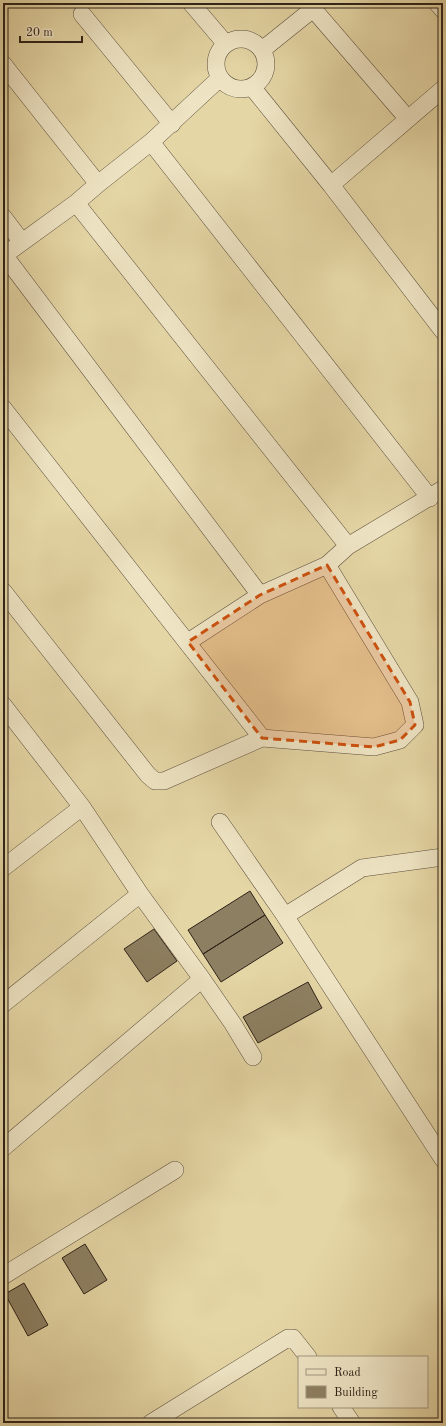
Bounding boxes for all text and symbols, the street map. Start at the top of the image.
scale bar [20,18,82,44]
text: 20 m [26,27,53,39]
legend [298,1356,428,1408]
text: Road [334,1367,361,1379]
text: Building [334,1387,378,1399]

